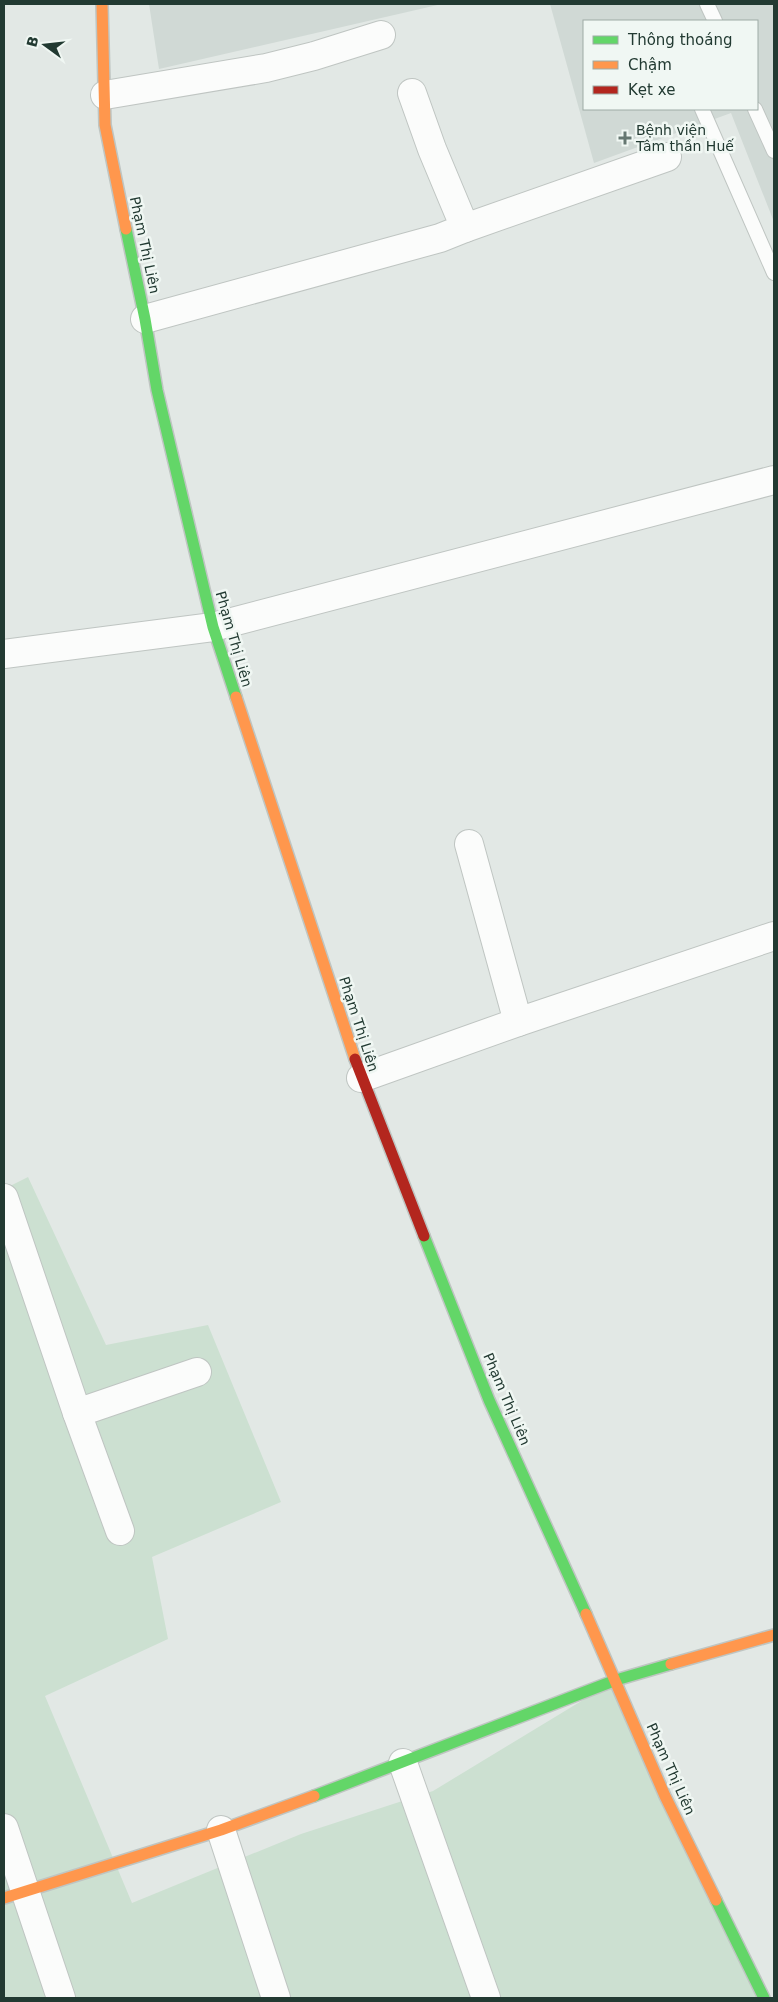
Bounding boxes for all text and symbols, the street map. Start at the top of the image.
north arrow [20,20,70,70]
legend [583,20,758,110]
text: Thông thoáng [627,31,732,49]
text: B [23,34,42,49]
text: Chậm [628,56,672,74]
text: Kẹt xe [628,81,675,99]
place label: Bệnh viện Tâm thần Huế [635,122,734,154]
marker: Bệnh viện Tâm thần Huế [618,131,632,145]
street label: Phạm Thị Liên [127,195,163,295]
street label: Phạm Thị Liên [213,589,255,689]
street label: Phạm Thị Liên [336,974,382,1074]
street label: Phạm Thị Liên [480,1350,534,1448]
street label: Phạm Thị Liên [644,1721,698,1817]

